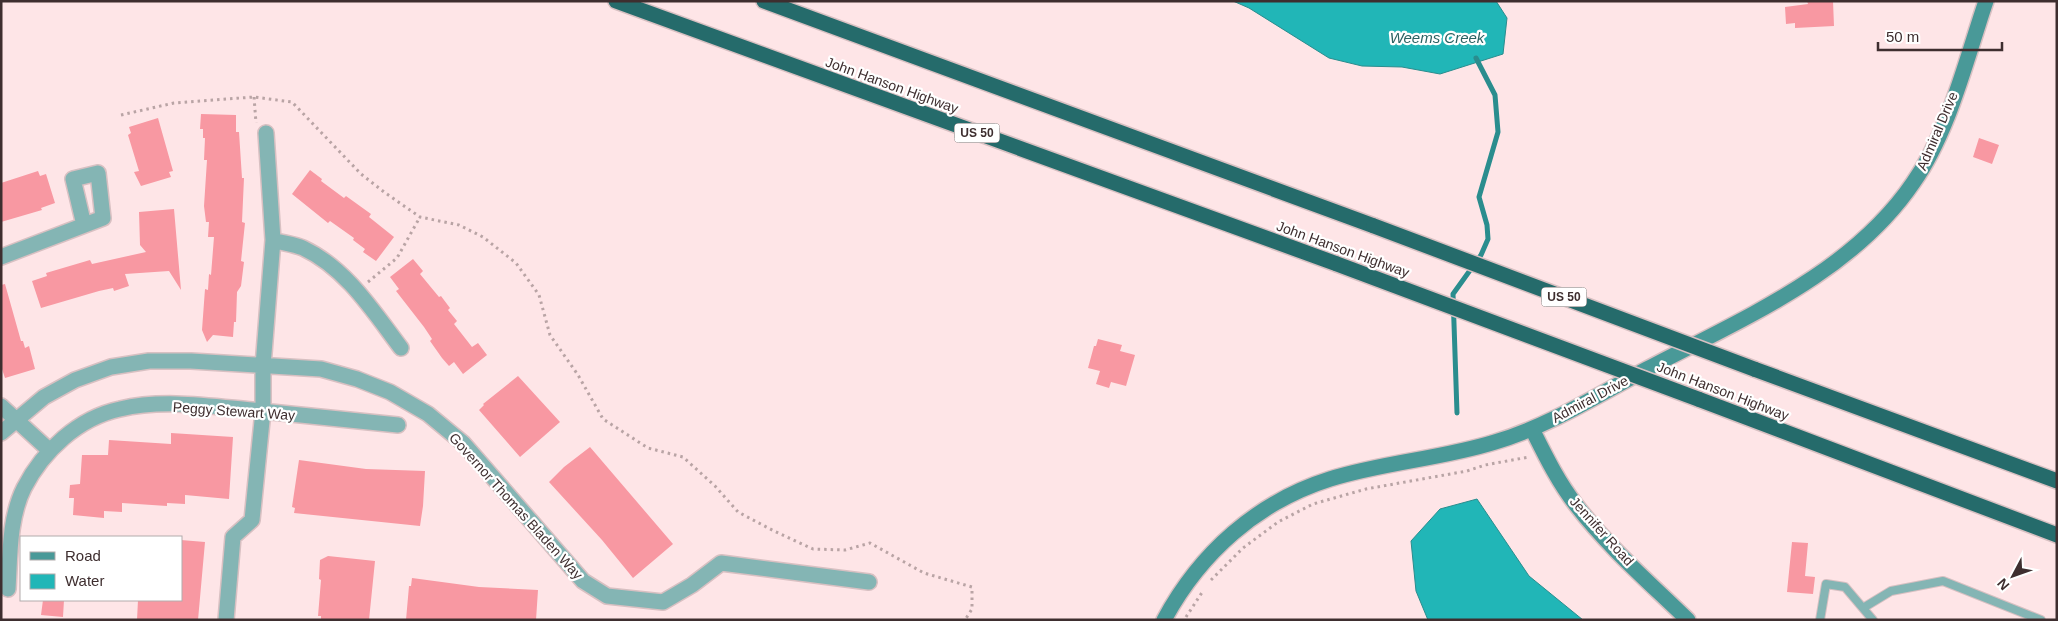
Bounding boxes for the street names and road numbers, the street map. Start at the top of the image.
street label: John Hanson Highway [823,54,961,116]
street label: Admiral Drive [1913,89,1961,173]
road number: US 50 [954,124,1000,142]
street label: John Hanson Highway [1274,218,1412,280]
road number: US 50 [1542,288,1586,306]
street label: John Hanson Highway [1655,358,1791,424]
street label: Admiral Drive [1549,372,1631,426]
street label: Peggy Stewart Way [172,399,296,423]
street label: Governor Thomas Bladen Way [446,430,586,582]
street label: Jennifer Road [1567,493,1637,569]

